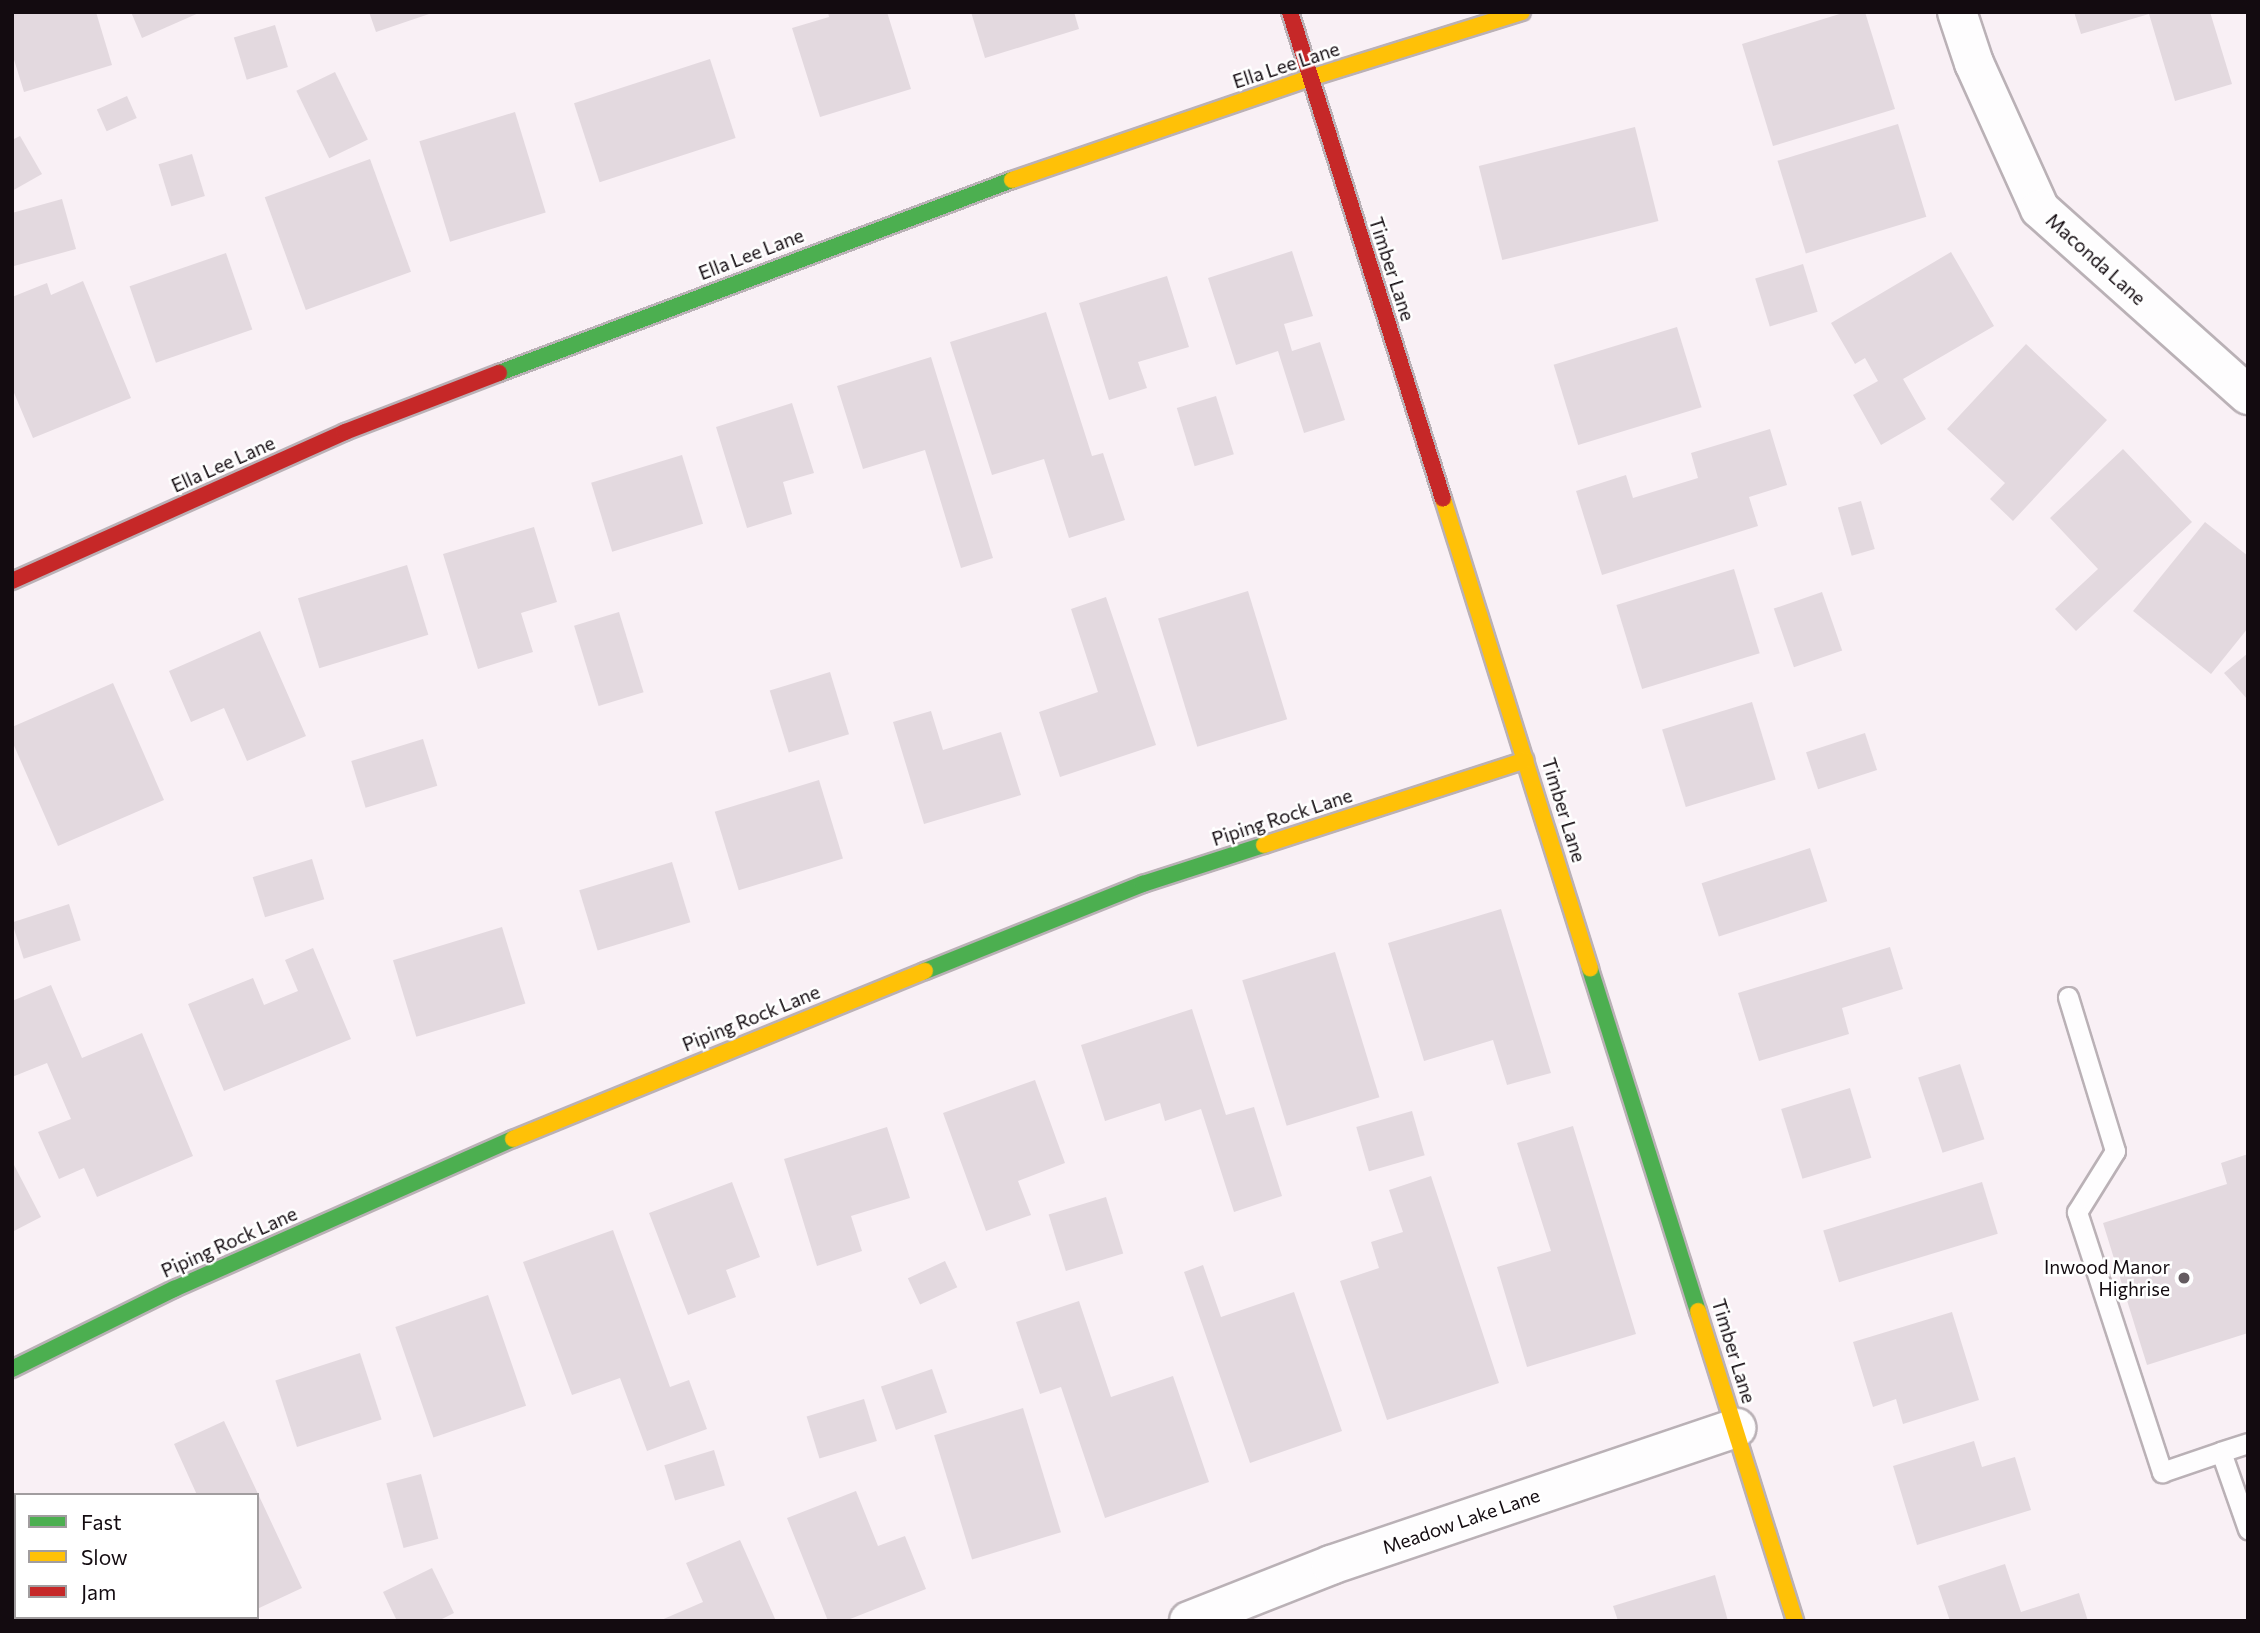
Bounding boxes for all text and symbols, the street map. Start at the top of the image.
street label: Ella Lee Lane [1230,37,1342,93]
street label: Maconda Lane [2042,208,2150,310]
street label: Timber Lane [1364,214,1420,324]
street label: Ella Lee Lane [695,224,807,284]
street label: Ella Lee Lane [168,431,278,497]
street label: Timber Lane [1537,755,1591,865]
street label: Piping Rock Lane [1209,784,1355,850]
street label: Piping Rock Lane [679,980,823,1056]
street label: Piping Rock Lane [158,1202,300,1282]
place label: Inwood Manor Highrise [2044,1256,2170,1300]
marker: Inwood Manor Highrise [2176,1270,2192,1286]
street label: Timber Lane [1707,1296,1761,1406]
street label: Meadow Lake Lane [1379,1483,1543,1559]
legend [14,1493,259,1619]
text: Fast [81,1509,122,1534]
text: Slow [81,1544,128,1569]
text: Jam [81,1579,116,1604]

